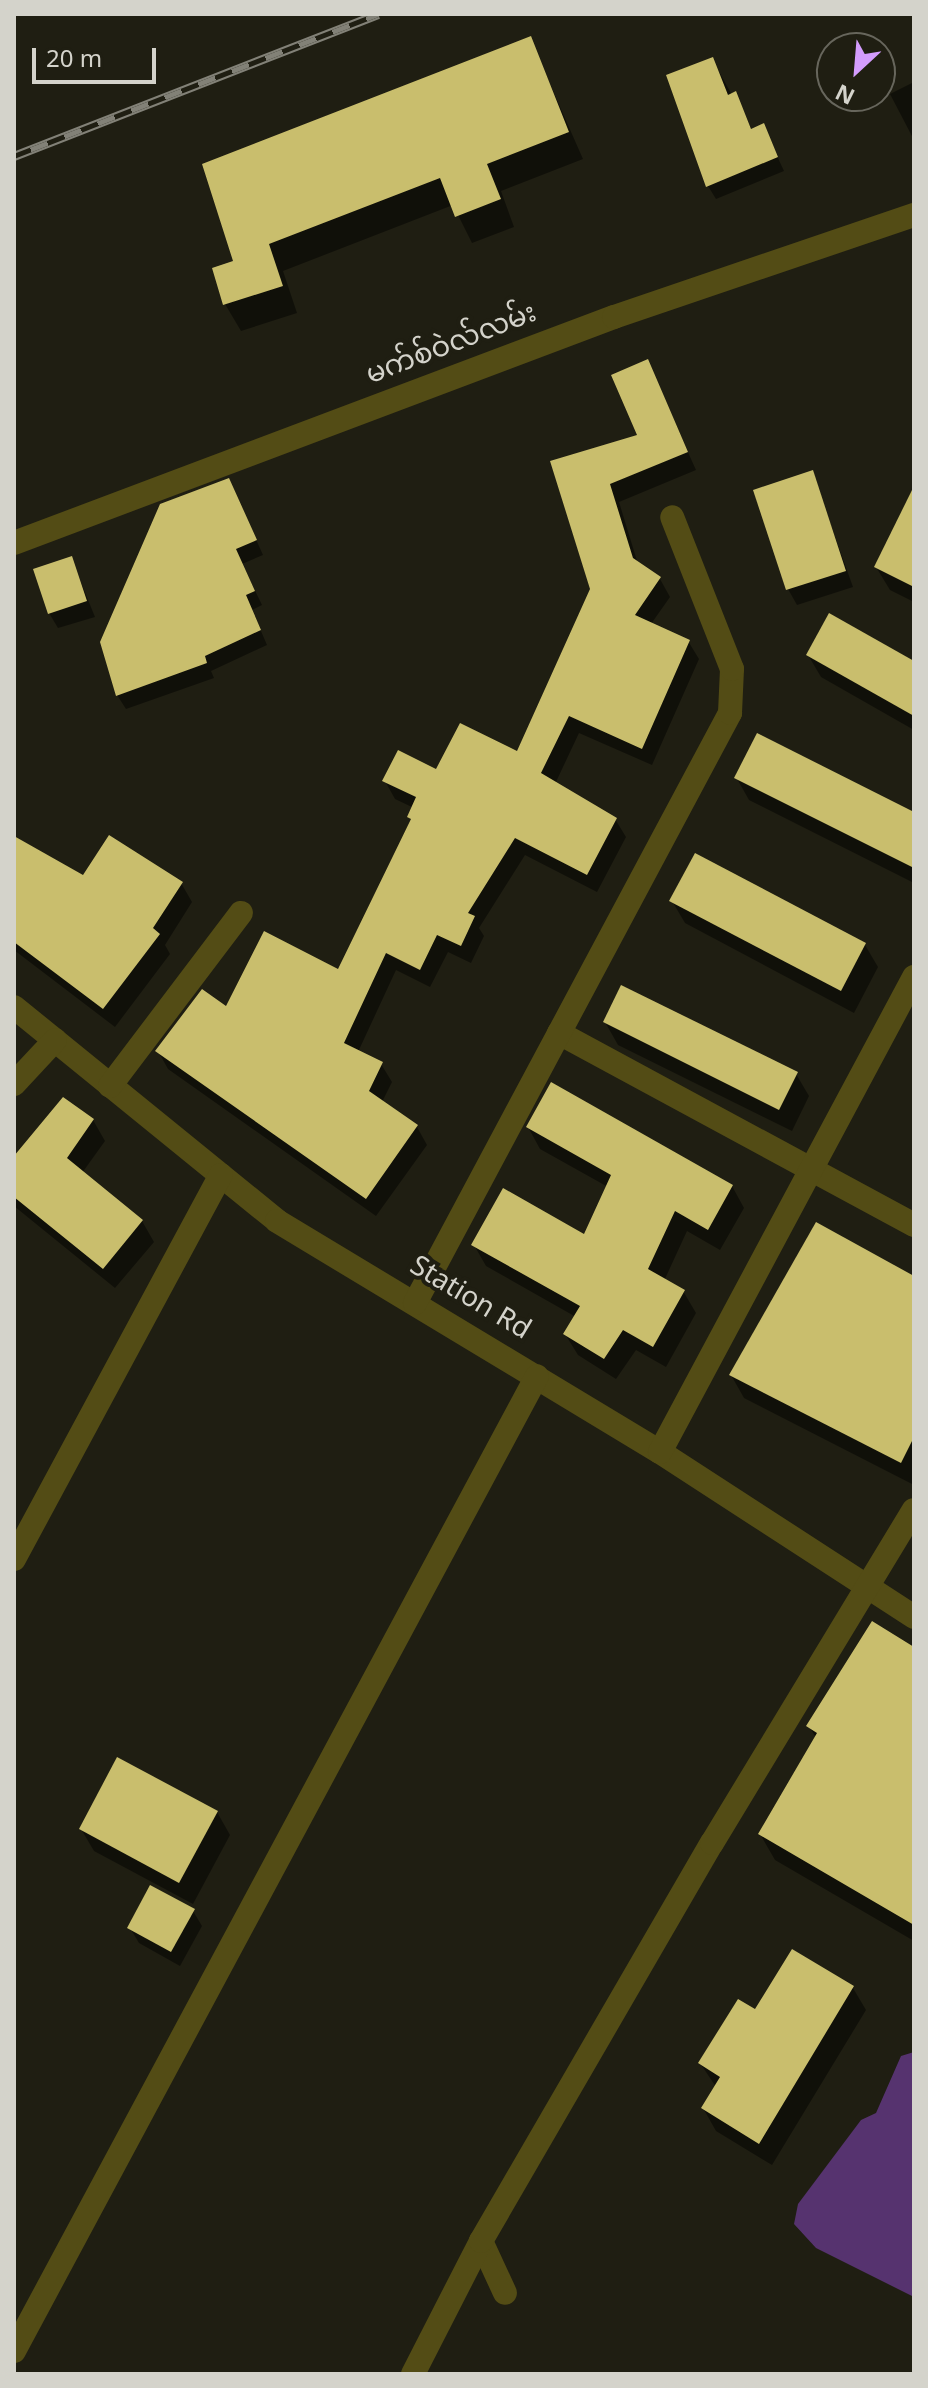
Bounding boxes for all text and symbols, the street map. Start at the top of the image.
scale bar [36,32,160,82]
north arrow [816,32,896,112]
text: 20 m [46,35,102,88]
text: N [828,66,865,117]
street label: မက်စ်ဝဲလ်လမ်း [362,298,542,394]
street label: Station Rd [403,1251,535,1349]

